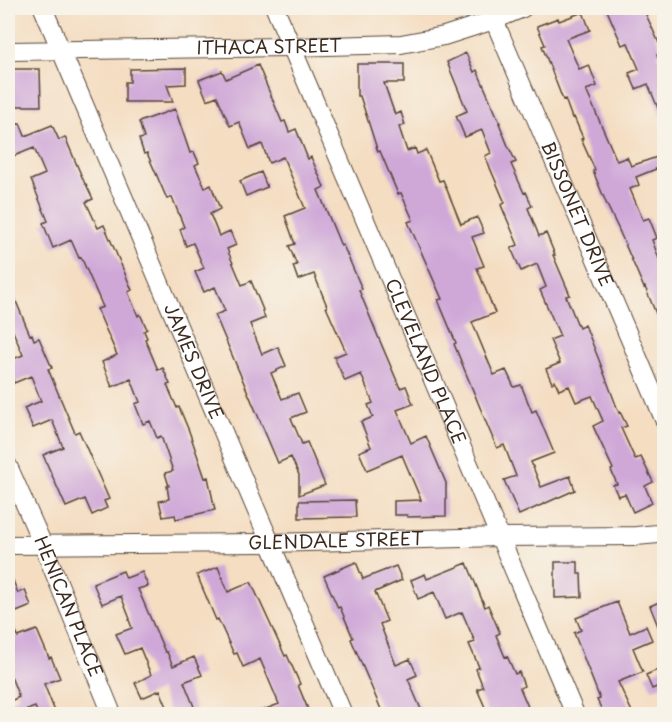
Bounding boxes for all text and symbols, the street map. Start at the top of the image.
street label: ITHACA STREET [196,31,343,60]
street label: BISSONET DRIVE [535,137,621,290]
street label: CLEVELAND PLACE [379,274,474,448]
street label: JAMES DRIVE [158,299,231,423]
street label: GLENDALE STREET [248,524,425,555]
street label: HENICAN PLACE [29,531,111,681]

